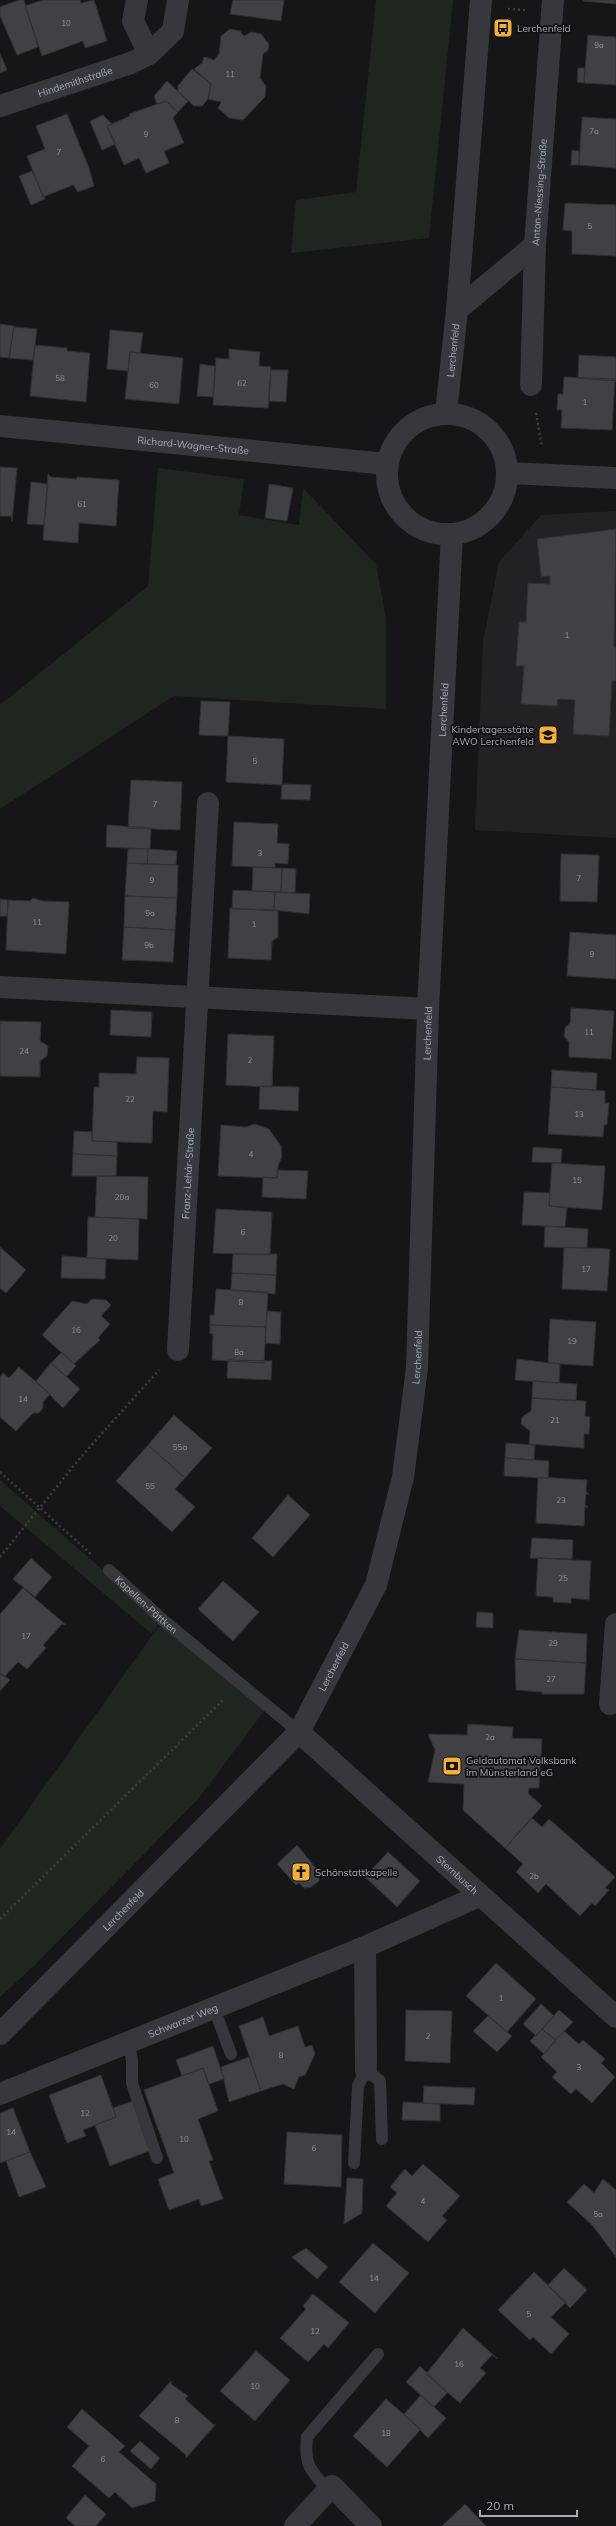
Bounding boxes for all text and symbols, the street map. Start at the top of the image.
bus stop icon: Lerchenfeld [492,17,514,39]
house number: 10 [61,18,71,28]
place label: Lerchenfeld [517,22,571,35]
house number: 9a [594,40,604,50]
street label: Hindemithstraße [36,64,114,100]
house number: 11 [225,69,235,79]
house number: 7a [589,126,599,136]
house number: 9 [144,129,149,139]
street label: Anton-Niessing-Straße [529,138,550,246]
house number: 7 [57,147,62,157]
house number: 5 [588,221,593,231]
street label: Lerchenfeld [444,323,463,378]
house number: 58 [55,373,65,383]
house number: 62 [237,378,247,388]
house number: 60 [149,380,159,390]
house number: 1 [583,397,588,407]
street label: Richard-Wagner-Straße [137,434,249,457]
house number: 61 [77,499,87,509]
house number: 1 [565,630,570,640]
street label: Lerchenfeld [436,683,451,737]
place label: Kindertagesstätte AWO Lerchenfeld [451,723,534,748]
school or university icon: Kindertagesstätte AWO Lerchenfeld [537,724,559,746]
house number: 5 [253,756,258,766]
house number: 7 [153,799,158,809]
house number: 3 [258,848,263,858]
house number: 7 [577,873,582,883]
house number: 9 [150,875,155,885]
house number: 9a [145,908,155,918]
house number: 11 [32,917,42,927]
house number: 1 [252,919,257,929]
house number: 9b [144,940,154,950]
house number: 9 [590,949,595,959]
street label: Lerchenfeld [420,1006,435,1060]
house number: 11 [584,1027,594,1037]
house number: 24 [19,1046,29,1056]
house number: 2 [248,1055,253,1065]
house number: 22 [125,1094,135,1104]
house number: 13 [574,1109,584,1119]
street label: Franz-Lehár-Straße [179,1127,197,1219]
house number: 4 [249,1149,254,1159]
house number: 15 [572,1175,582,1185]
house number: 20a [115,1192,129,1202]
house number: 6 [241,1227,246,1237]
house number: 20 [108,1233,118,1243]
house number: 17 [581,1264,591,1274]
house number: 8 [239,1297,244,1307]
house number: 16 [71,1325,81,1335]
street label: Lerchenfeld [409,1330,425,1385]
house number: 19 [567,1336,577,1346]
house number: 8a [234,1347,244,1357]
house number: 14 [18,1394,28,1404]
house number: 21 [550,1415,560,1425]
house number: 55a [173,1442,187,1452]
house number: 55 [145,1481,155,1491]
house number: 23 [556,1495,566,1505]
street label: Kapellen-Pättken [112,1573,180,1637]
house number: 25 [558,1573,568,1583]
house number: 17 [21,1631,31,1641]
house number: 29 [548,1638,558,1648]
street label: Lerchenfeld [316,1640,352,1693]
house number: 27 [546,1674,556,1684]
house number: 2a [485,1732,495,1742]
place label: Geldautomat Volksbank im Münsterland eG [466,1754,577,1779]
bank icon: Geldautomat Volksbank im Münsterland eG [441,1755,463,1777]
street label: Sternbusch [433,1852,481,1897]
church icon: Schönstattkapelle [290,1861,312,1883]
place label: Schönstattkapelle [315,1866,398,1879]
house number: 2b [529,1871,539,1881]
street label: Lerchenfeld [100,1886,147,1934]
house number: 1 [499,1993,504,2003]
street label: Schwarzer Weg [146,2001,220,2041]
house number: 2 [426,2031,431,2041]
house number: 8 [279,2050,284,2060]
house number: 3 [577,2062,582,2072]
house number: 12 [80,2108,90,2118]
house number: 14 [6,2127,16,2137]
house number: 10 [179,2134,189,2144]
house number: 6 [312,2143,317,2153]
house number: 4 [421,2196,426,2206]
house number: 5a [593,2209,603,2219]
house number: 14 [369,2273,379,2283]
house number: 5 [527,2309,532,2319]
house number: 12 [310,2326,320,2336]
house number: 16 [454,2359,464,2369]
house number: 10 [250,2381,260,2391]
house number: 8 [175,2415,180,2425]
house number: 18 [381,2428,391,2438]
house number: 6 [101,2454,106,2464]
scale bar [480,2492,577,2518]
text: 20 m [486,2498,514,2513]

